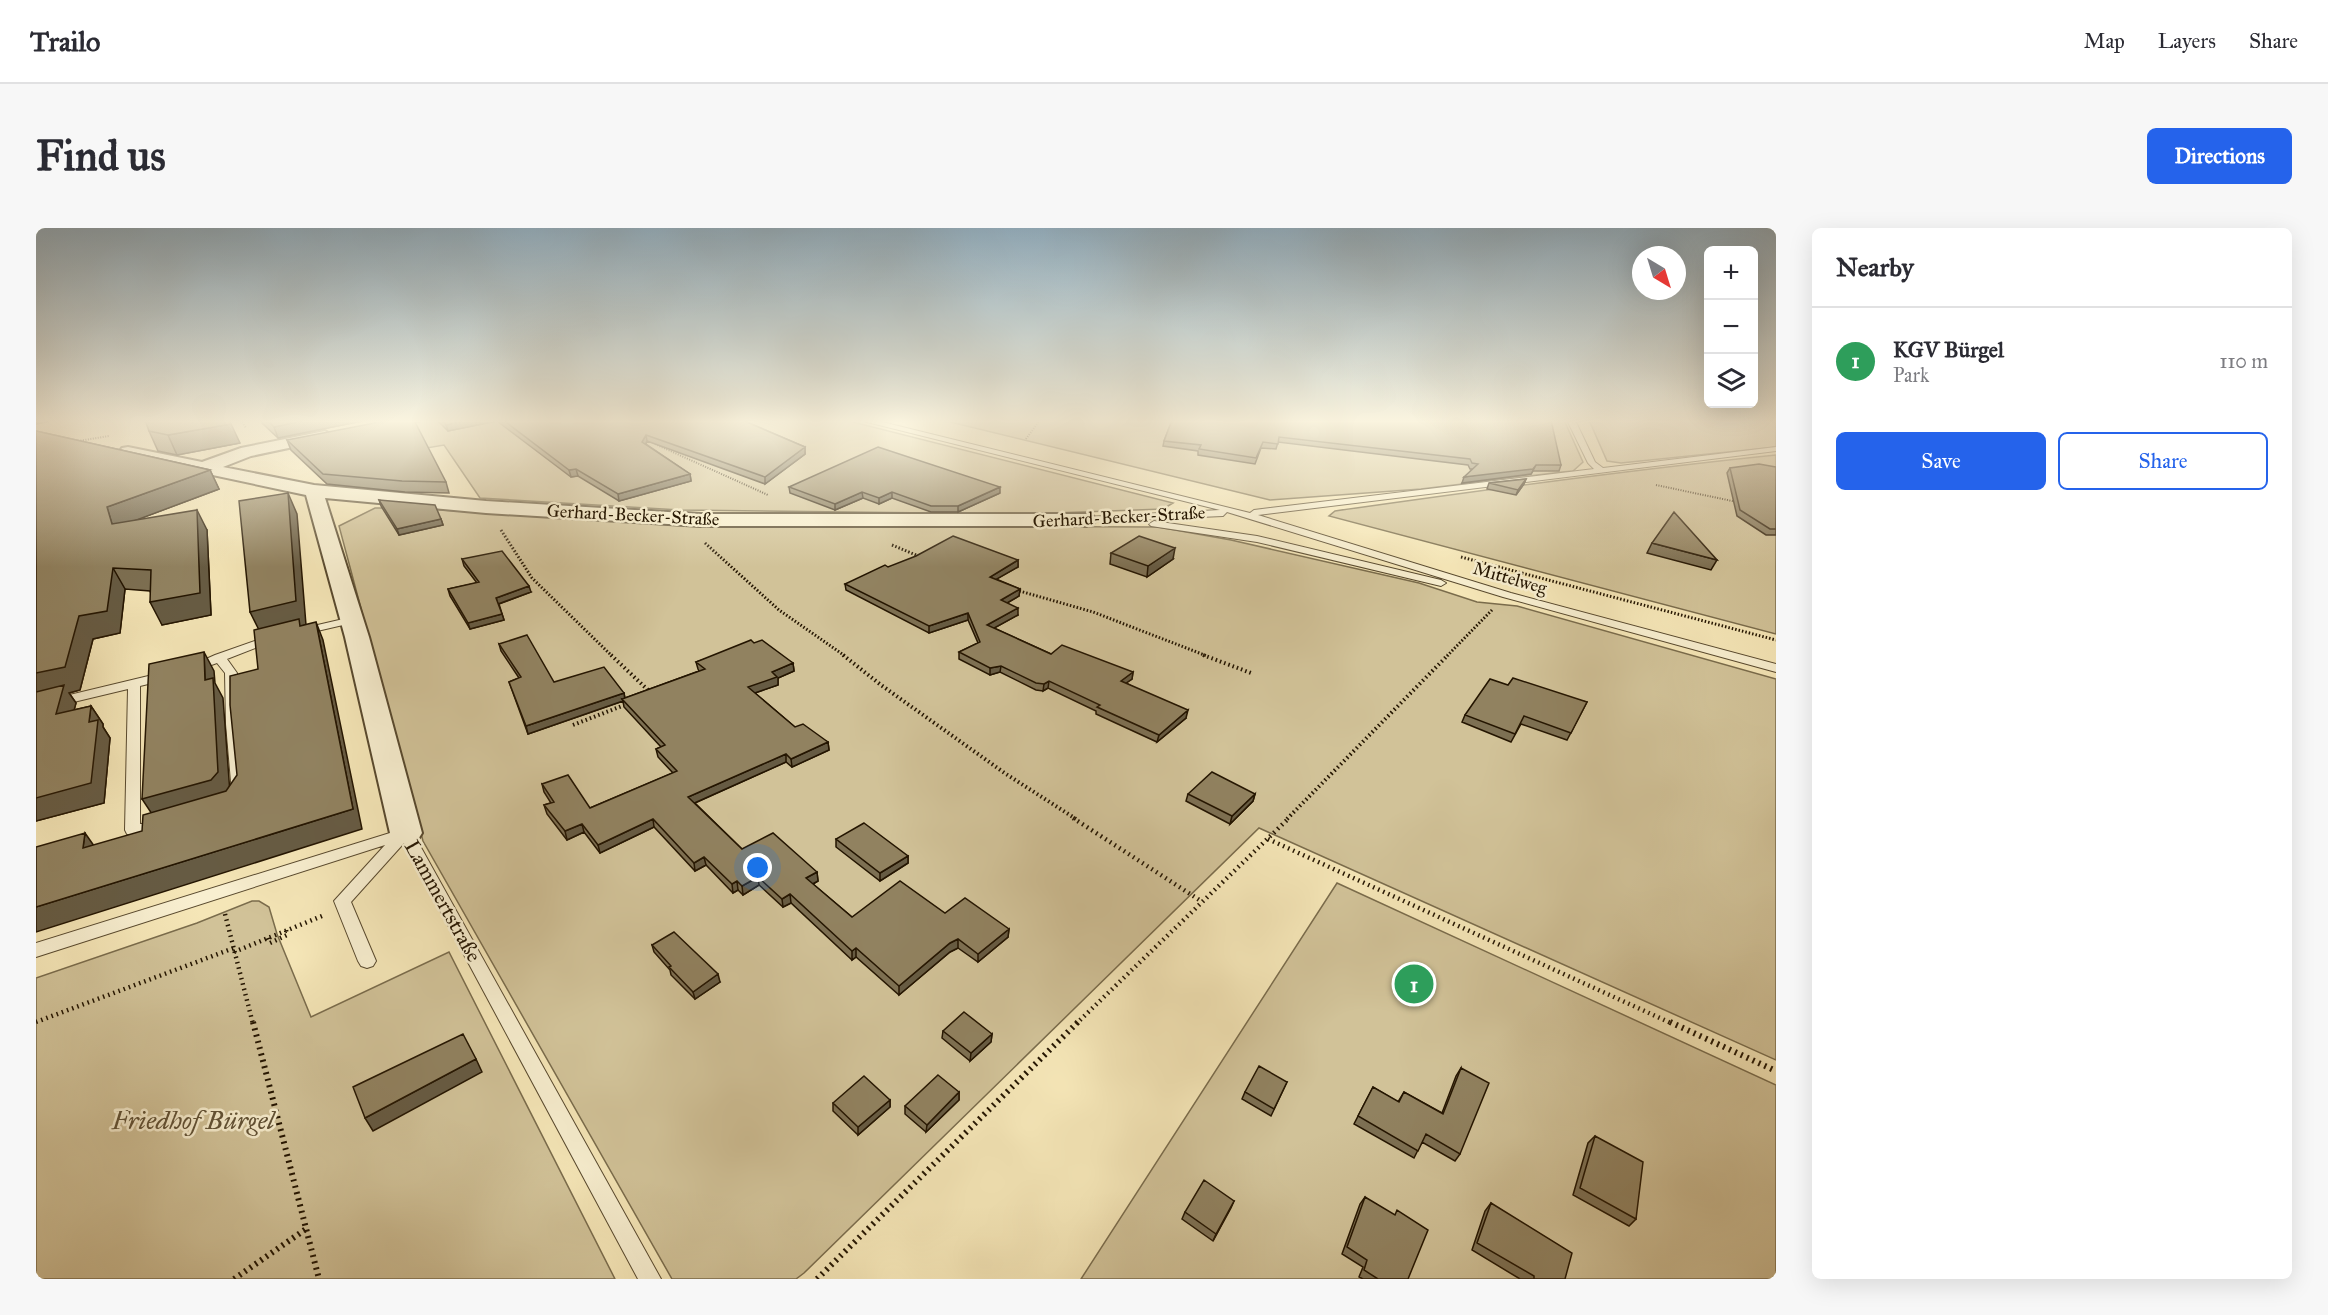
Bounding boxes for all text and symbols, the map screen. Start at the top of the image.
text: Trailo [30,24,100,59]
text: Map [2084,28,2125,54]
text: Layers [2158,28,2216,54]
text: Share [2249,28,2298,54]
button: Directions [2147,128,2292,184]
text: Find us [36,130,166,182]
north arrow [1632,246,1686,300]
map controls [1704,246,1758,408]
button: + [1704,246,1758,300]
text: Nearby [1836,251,1914,283]
button: − [1704,300,1758,354]
text: KGV Bürgel [1893,336,2004,363]
text: 1 [1852,349,1859,373]
text: 110 m [2220,349,2268,373]
button: layers [1704,354,1758,408]
text: Park [1893,363,1929,387]
button: Save [1836,432,2046,490]
button: Share [2058,432,2268,490]
street label: Gerhard-Becker-Straße [546,499,720,531]
street label: Gerhard-Becker-Straße [1032,501,1206,533]
street label: Mittelweg [1470,557,1550,600]
street label: Lammertstraße [399,836,487,967]
your location [743,853,772,882]
pin: 1 [1394,962,1434,1006]
park label: Friedhof Bürgel [111,1104,276,1136]

